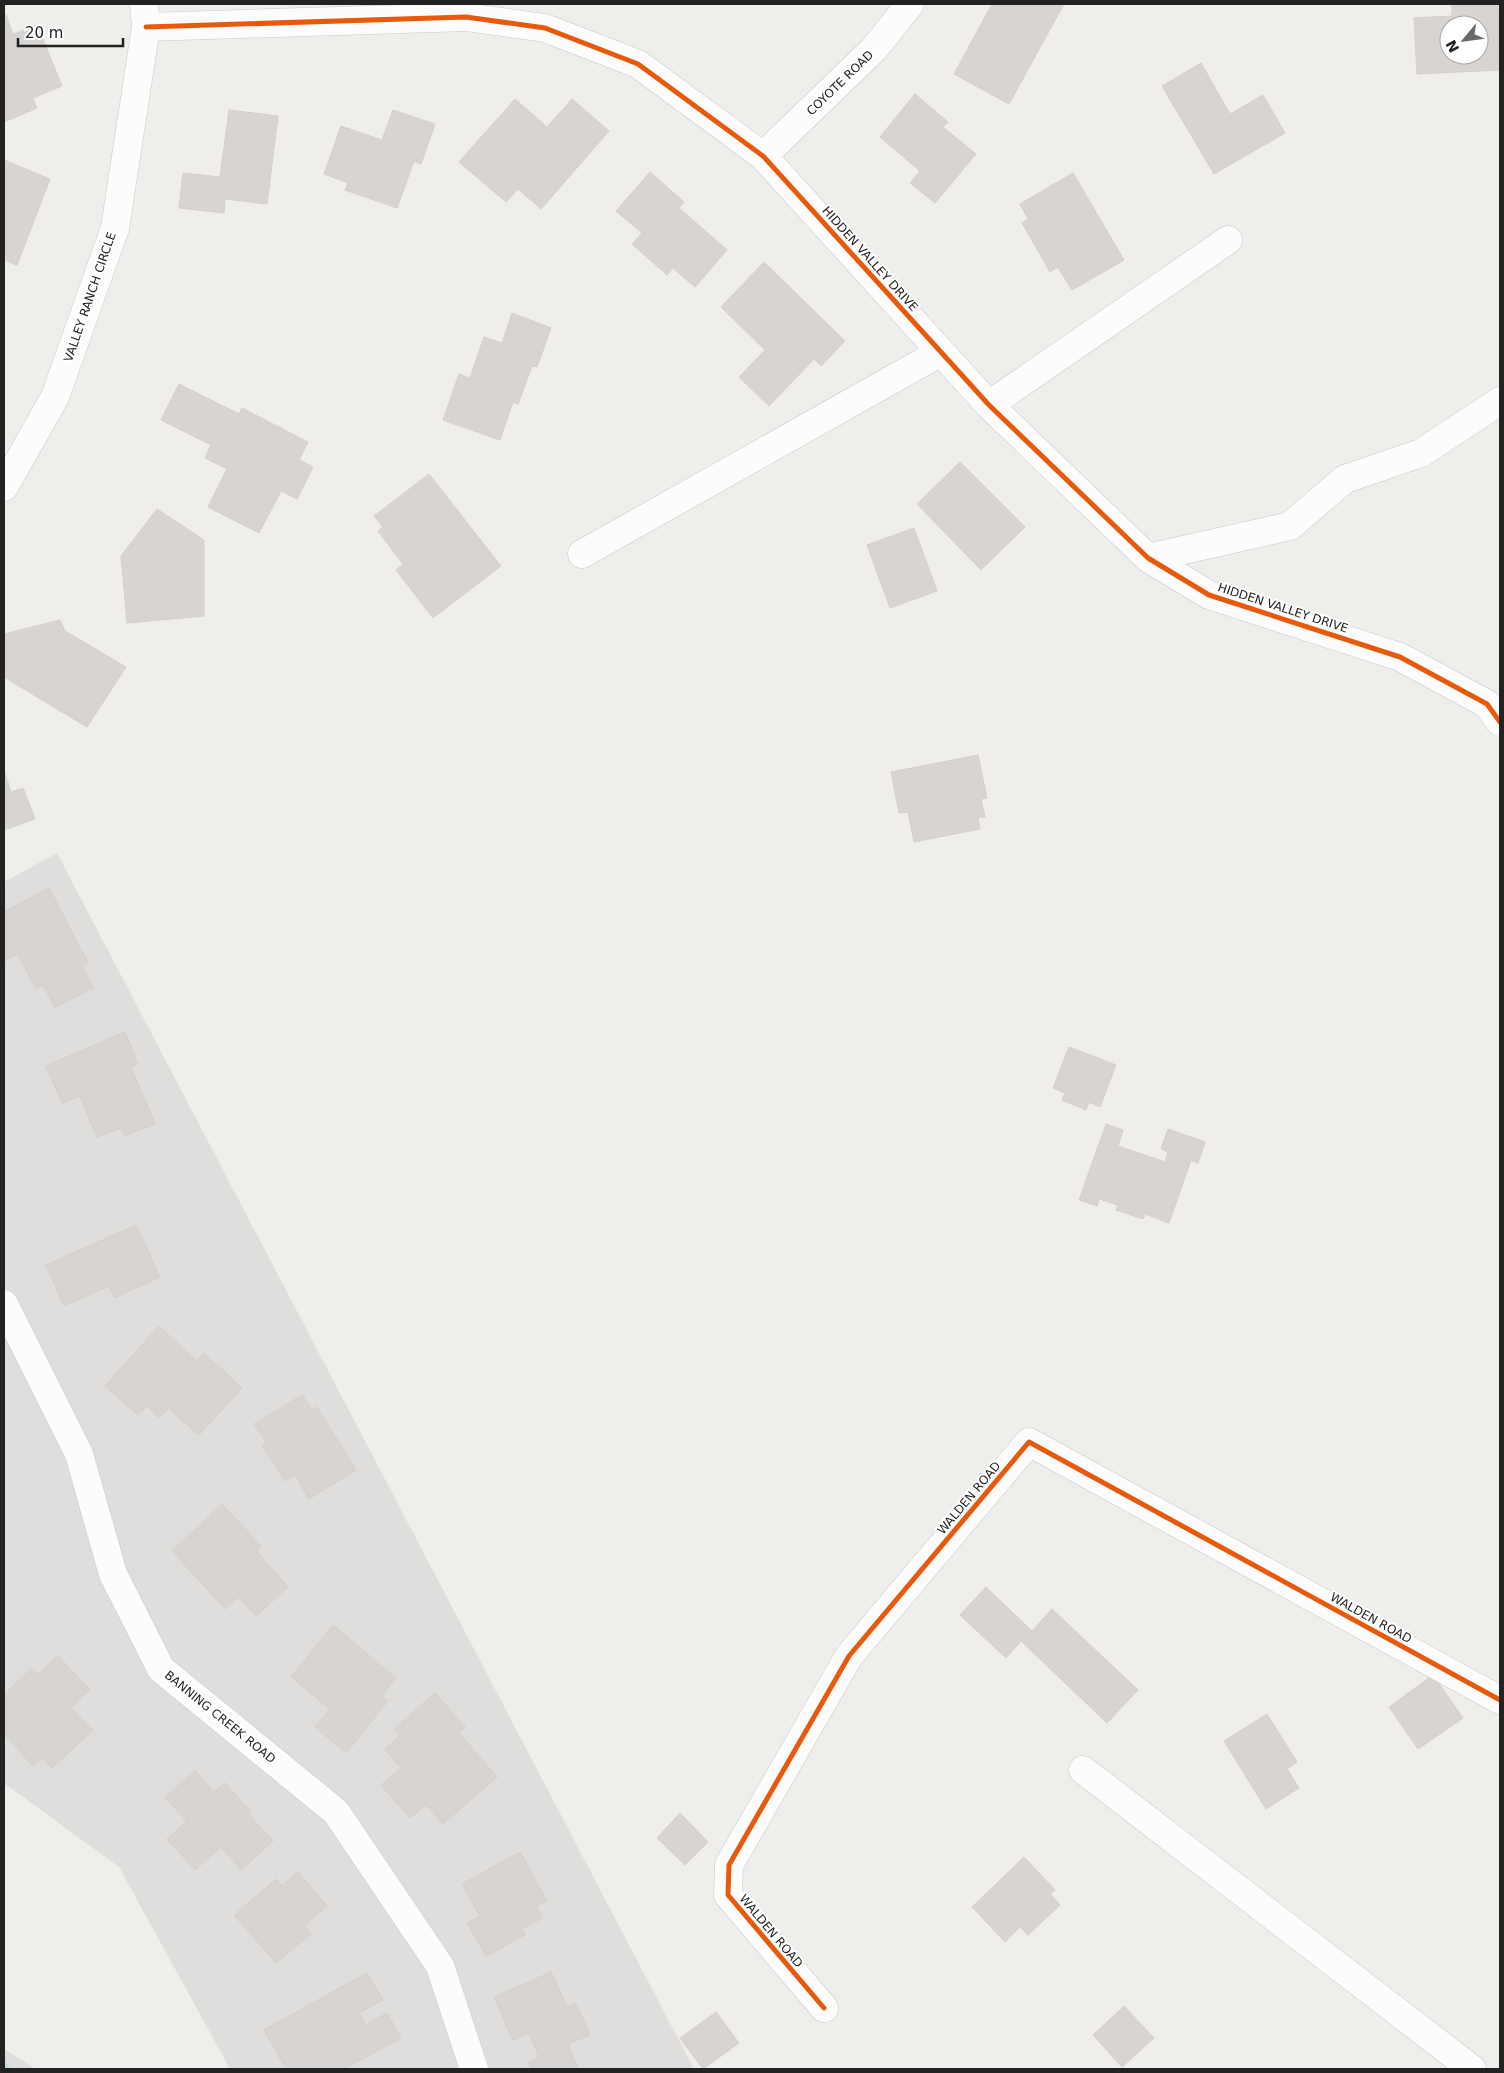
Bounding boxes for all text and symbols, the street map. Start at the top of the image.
scale bar [18,15,122,47]
north arrow [1439,15,1489,65]
text: 20 m [25,24,63,42]
text: N [1443,37,1462,55]
street label: COYOTE ROAD [804,48,876,118]
street label: HIDDEN VALLEY DRIVE [819,204,921,314]
street label: VALLEY RANCH CIRCLE [61,230,119,364]
street label: HIDDEN VALLEY DRIVE [1216,580,1350,636]
street label: WALDEN ROAD [934,1459,1004,1537]
street label: WALDEN ROAD [1328,1590,1414,1646]
street label: BANNING CREEK ROAD [162,1668,278,1766]
street label: WALDEN ROAD [736,1892,806,1970]

